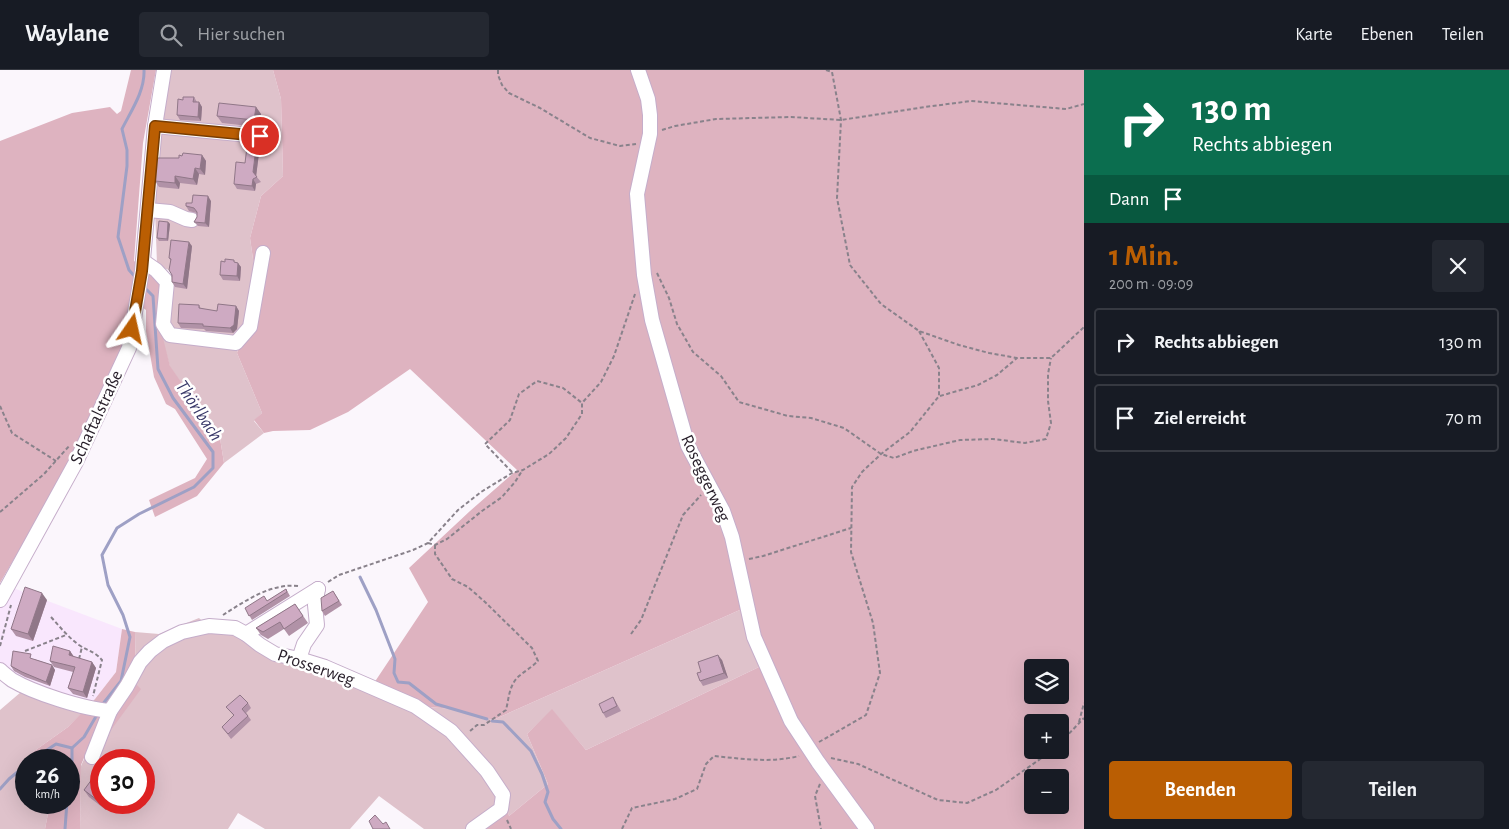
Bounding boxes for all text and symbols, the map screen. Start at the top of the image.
search box [139,12,489,57]
icon: search [157,21,185,49]
text: Waylane [25,22,109,46]
text: Hier suchen [197,25,285,44]
text: Karte [1295,26,1333,44]
text: Ebenen [1361,26,1414,44]
text: Teilen [1442,26,1484,44]
icon: right [1109,90,1174,155]
text: 130 m [1192,92,1271,127]
pin [239,115,281,157]
icon: arrive [246,122,274,150]
text: Rechts abbiegen [1192,133,1333,155]
icon: arrive [1159,185,1187,213]
text: Dann [1109,190,1149,209]
button: close [1432,240,1484,292]
text: 1 Min. [1109,241,1179,271]
text: 200 m · 09:09 [1109,276,1193,292]
position arrow [105,302,157,354]
icon: right [1111,328,1139,356]
text: Rechts abbiegen [1154,333,1279,352]
text: 130 m [1439,333,1482,352]
street label: Schaftalstraße [67,368,126,467]
water label: Thörlbach [172,377,226,445]
icon: arrive [1111,404,1139,432]
text: Ziel erreicht [1154,409,1246,428]
text: 70 m [1446,409,1482,428]
street label: Roseggerweg [677,432,733,525]
street label: Prosserweg [275,646,357,690]
map controls [1024,659,1069,814]
button: layers [1024,659,1069,704]
button: + [1024,714,1069,759]
speed limit sign: 30 [90,749,155,814]
button: Beenden [1109,761,1292,819]
button: Teilen [1302,761,1484,819]
text: 26 [36,763,59,788]
button: − [1024,769,1069,814]
text: km/h [35,788,60,800]

